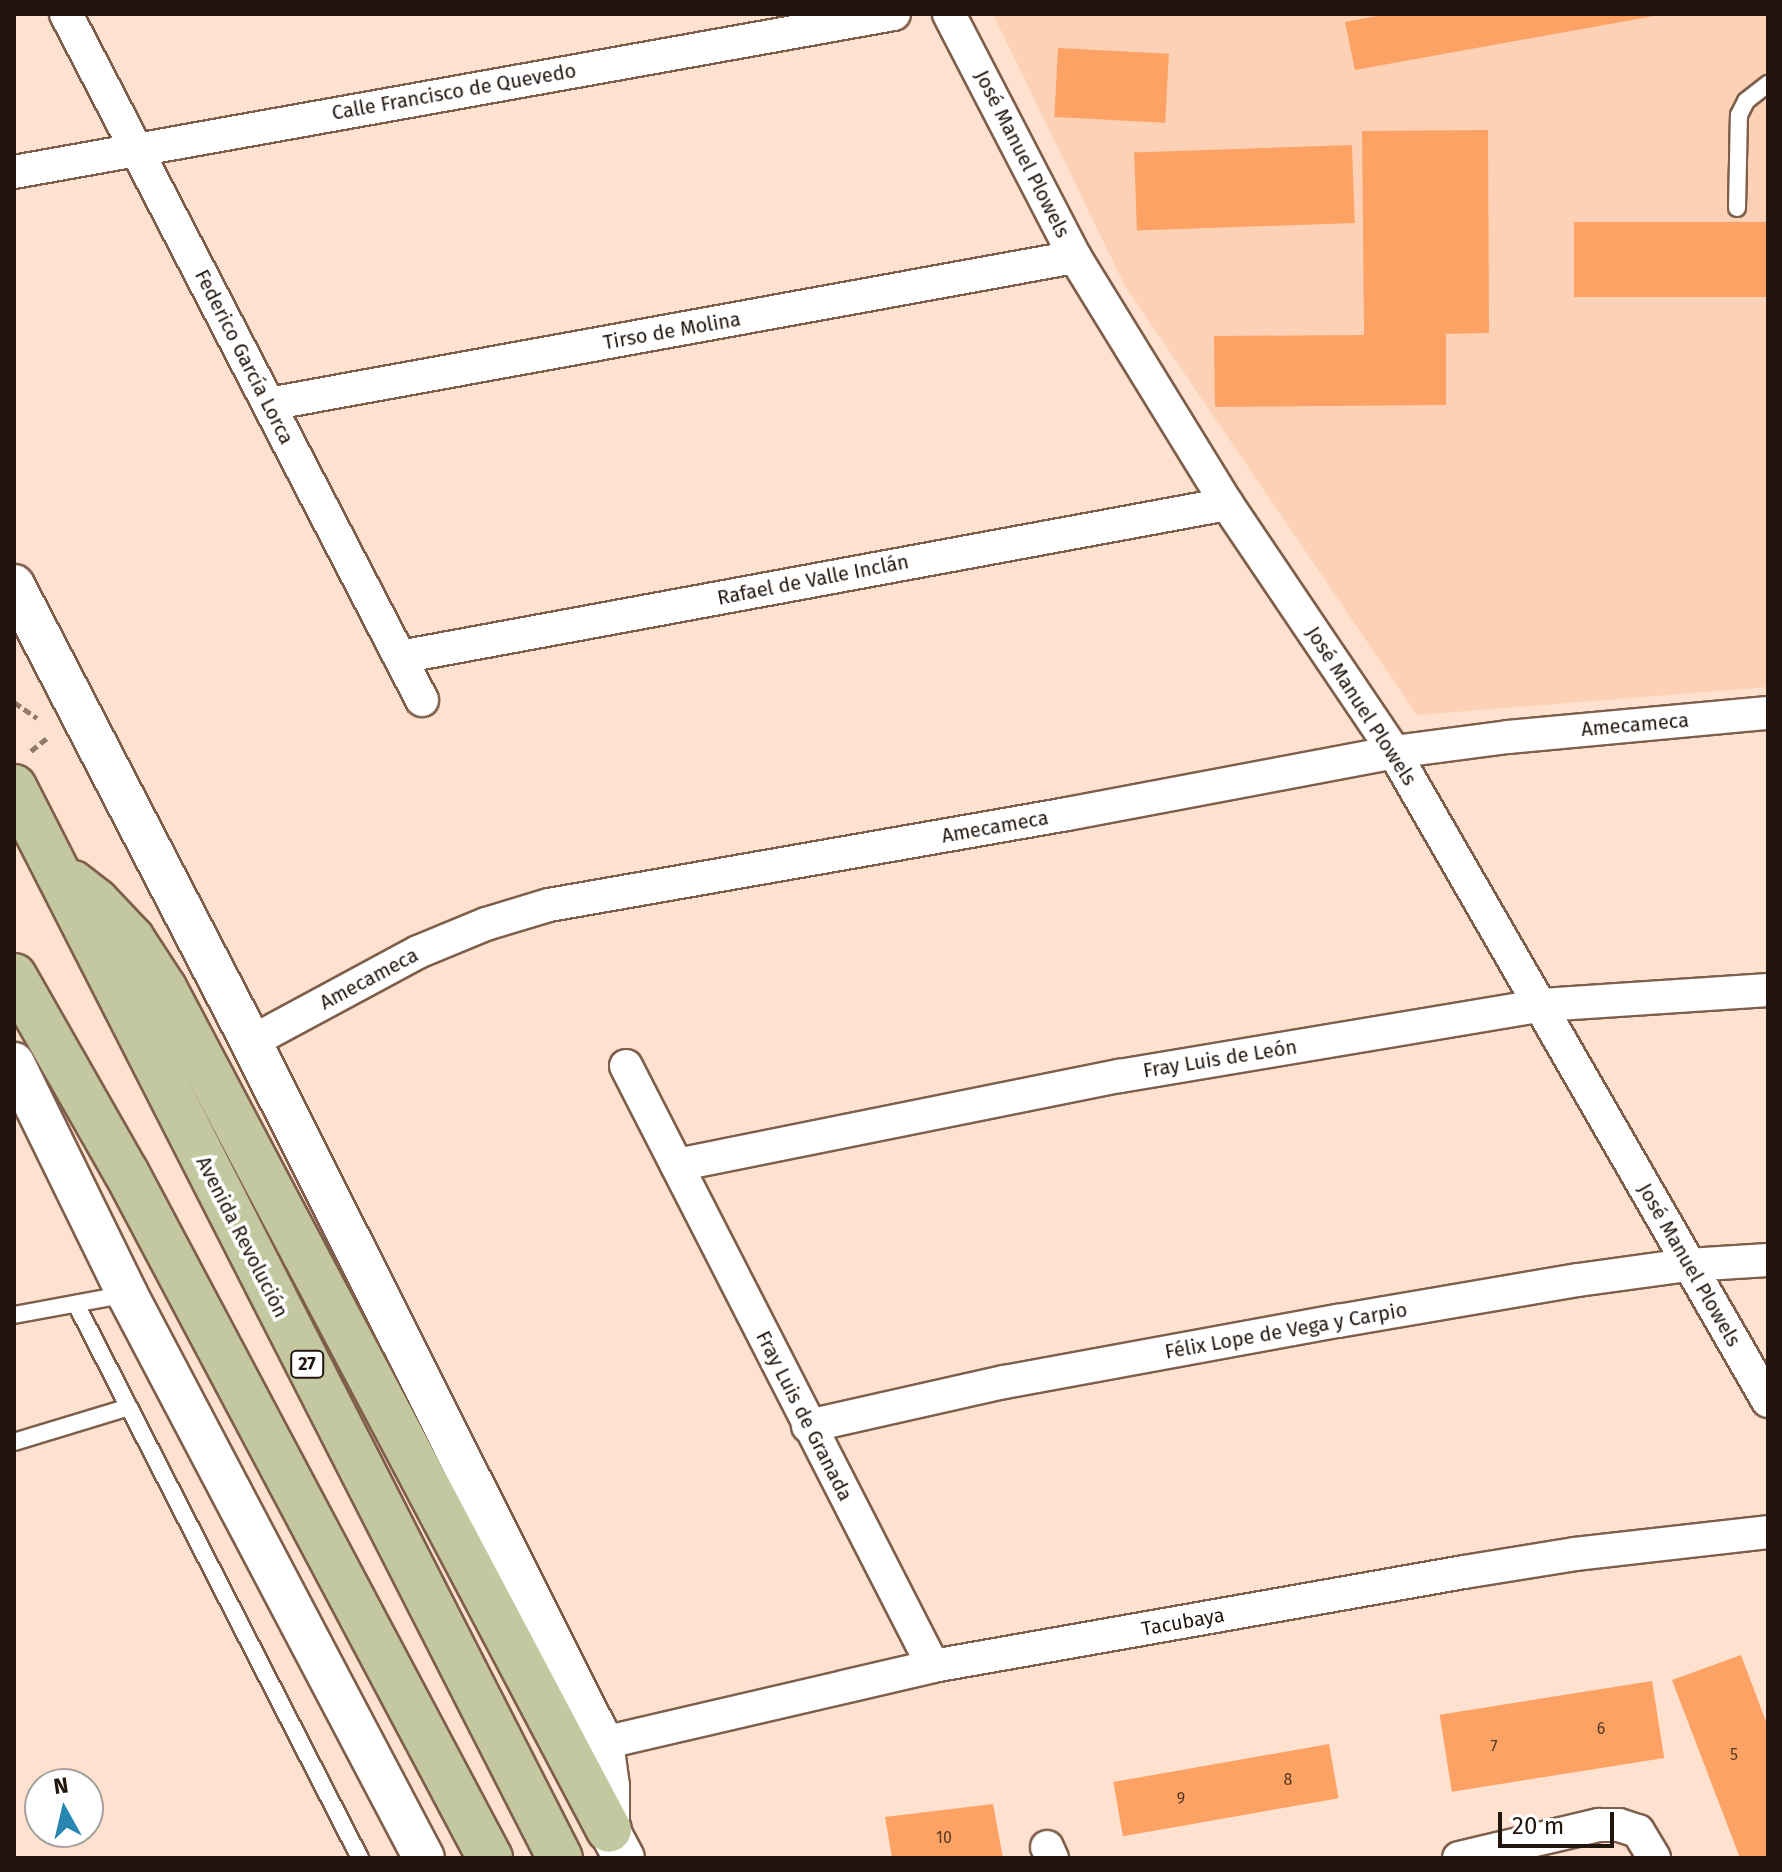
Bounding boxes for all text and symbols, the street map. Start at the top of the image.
street label: Calle Francisco de Quevedo [330,59,578,125]
street label: José Manuel Plowels [969,66,1075,242]
street label: Federico García Lorca [190,266,298,448]
street label: Tirso de Molina [601,307,743,355]
street label: Rafael de Valle Inclán [715,550,911,610]
street label: José Manuel Plowels [1301,622,1421,790]
street label: Amecameca [1580,708,1690,742]
street label: Amecameca [940,806,1050,848]
street label: Amecameca [316,943,422,1015]
street label: Fray Luis de León [1141,1035,1299,1083]
street label: Avenida Revolución [191,1152,293,1322]
street label: José Manuel Plowels [1632,1179,1746,1351]
street label: Félix Lope de Vega y Carpio [1163,1298,1409,1364]
street label: Fray Luis de Granada [751,1327,857,1505]
road number: 27 [289,1350,325,1378]
street label: Tacubaya [1140,1603,1226,1641]
house number: 6 [1597,1719,1605,1739]
house number: 7 [1490,1737,1498,1757]
house number: 5 [1730,1745,1738,1765]
north arrow [24,1768,104,1848]
house number: 8 [1284,1770,1292,1790]
text: N [52,1771,70,1800]
house number: 9 [1177,1789,1185,1809]
scale bar [1502,1796,1618,1846]
text: 20 m [1512,1812,1564,1840]
house number: 10 [936,1828,952,1848]

